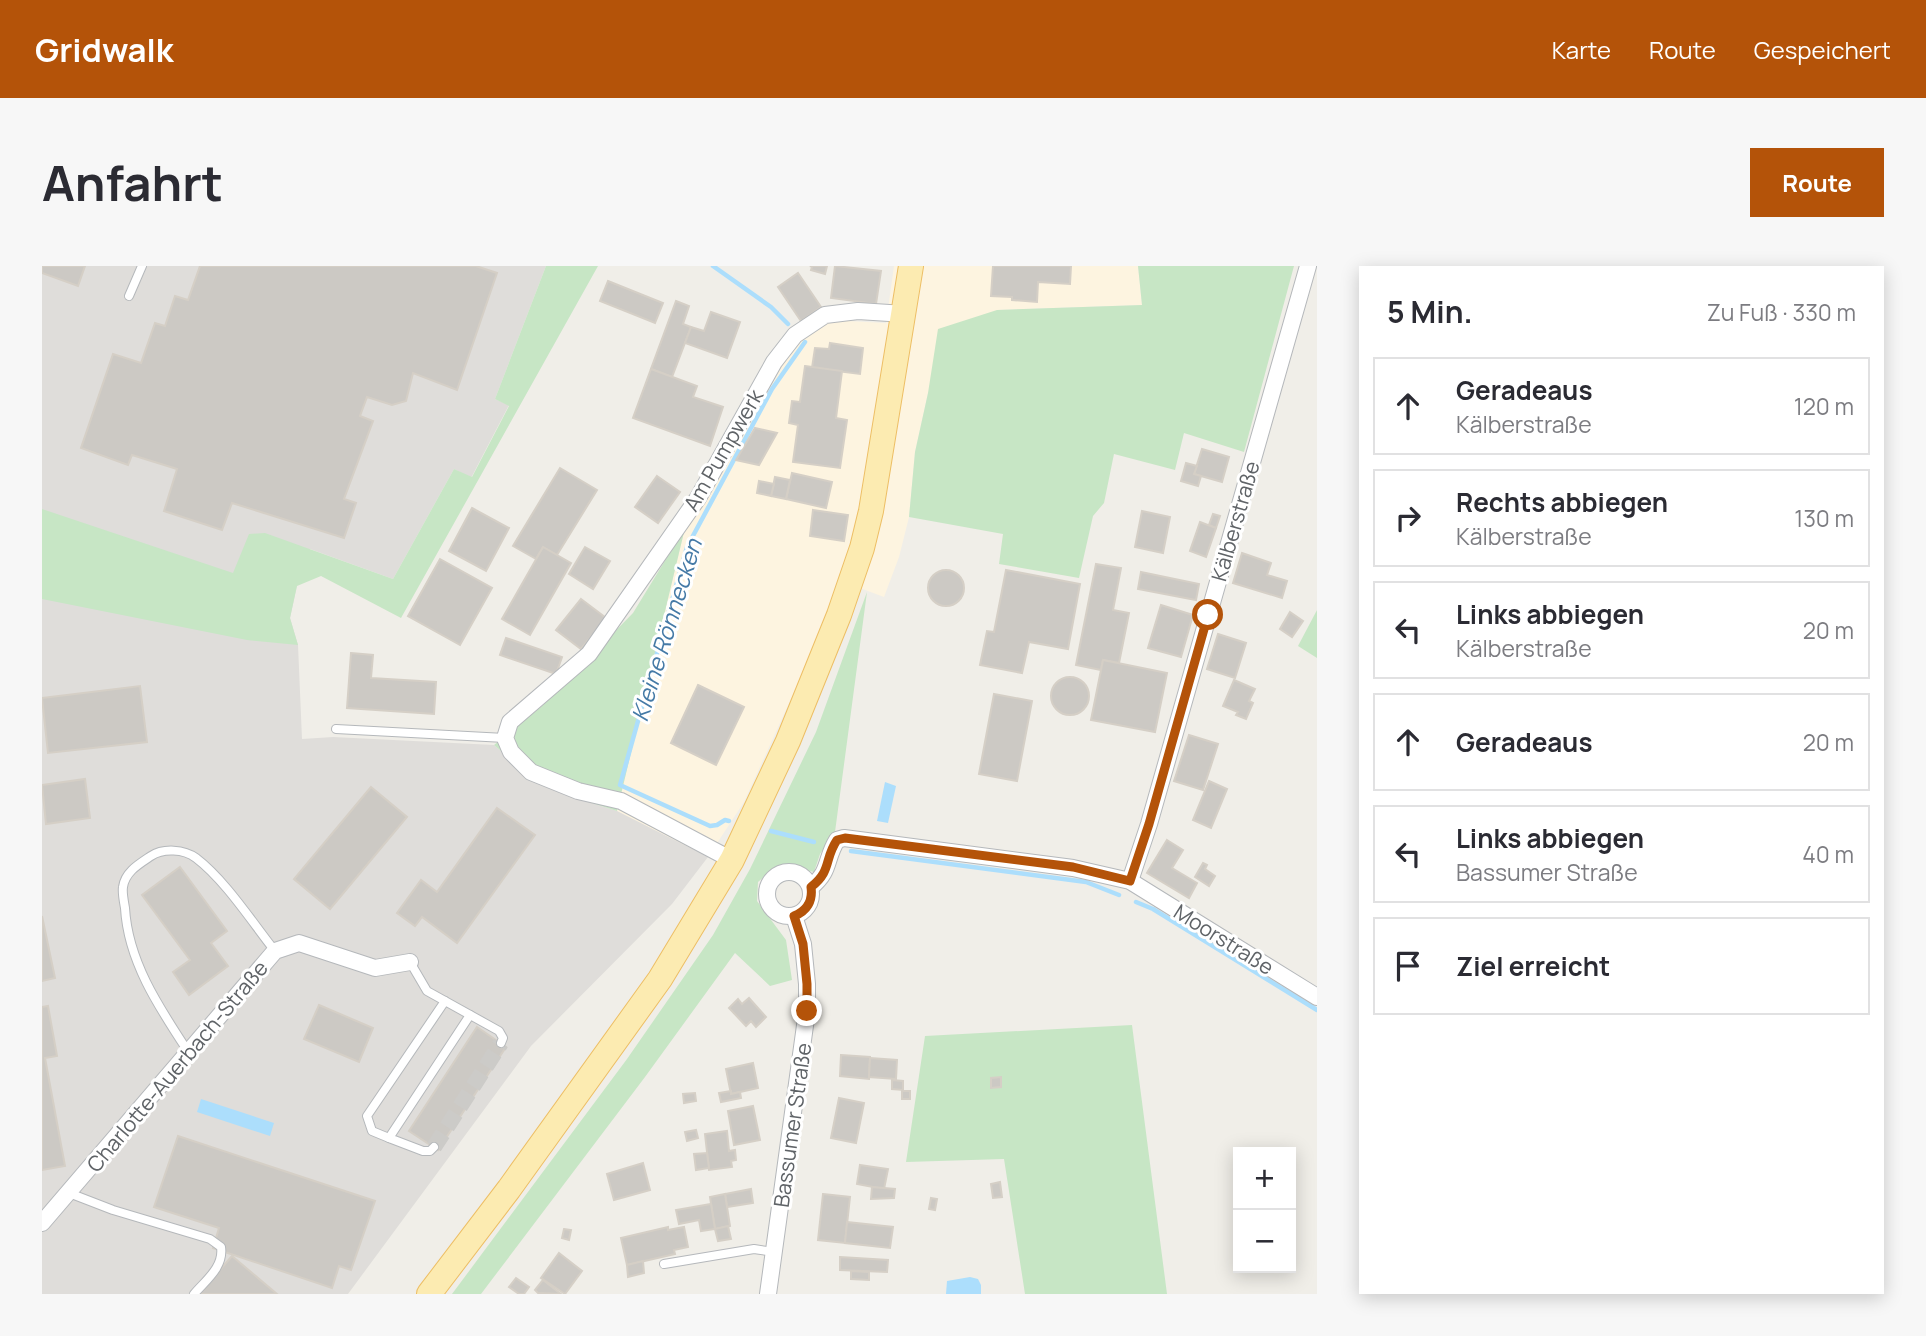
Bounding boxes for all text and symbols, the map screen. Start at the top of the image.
text: Gridwalk [35,27,173,72]
text: Karte [1552,33,1611,66]
text: Route [1649,33,1716,66]
text: Gespeichert [1754,33,1891,66]
button: Route [1750,148,1884,217]
text: Anfahrt [42,149,223,216]
text: 5 Min. [1387,291,1473,332]
text: Zu Fuß · 330 m [1707,296,1856,328]
text: Geradeaus [1456,372,1592,408]
street label: Am Pumpwerk [677,383,769,516]
icon: ahead [1389,387,1427,425]
text: 120 m [1794,390,1854,422]
text: Kälberstraße [1456,408,1592,440]
street label: Kälberstraße [1204,458,1266,584]
text: Rechts abbiegen [1456,484,1668,520]
icon: right [1389,499,1427,537]
text: 130 m [1794,502,1854,534]
text: Kälberstraße [1456,520,1592,552]
water label: Kleine Rönnecken [623,534,709,725]
text: Links abbiegen [1456,596,1644,632]
route start [1192,599,1223,630]
icon: left [1389,611,1427,649]
text: 20 m [1803,614,1854,646]
text: Kälberstraße [1456,632,1592,664]
icon: ahead [1389,723,1427,761]
text: Geradeaus [1456,724,1592,760]
text: 20 m [1803,726,1854,758]
text: Links abbiegen [1456,820,1644,856]
icon: left [1389,835,1427,873]
text: 40 m [1802,838,1854,870]
text: Bassumer Straße [1456,856,1638,888]
street label: Moorstraße [1169,897,1279,981]
icon: arrive [1389,947,1427,985]
text: Ziel erreicht [1456,948,1610,984]
street label: Charlotte-Auerbach-Straße [80,954,274,1178]
route end [791,995,822,1026]
street label: Bassumer Straße [767,1041,817,1209]
map controls [1233,1147,1296,1273]
button: + [1233,1147,1296,1210]
button: − [1233,1210,1296,1273]

